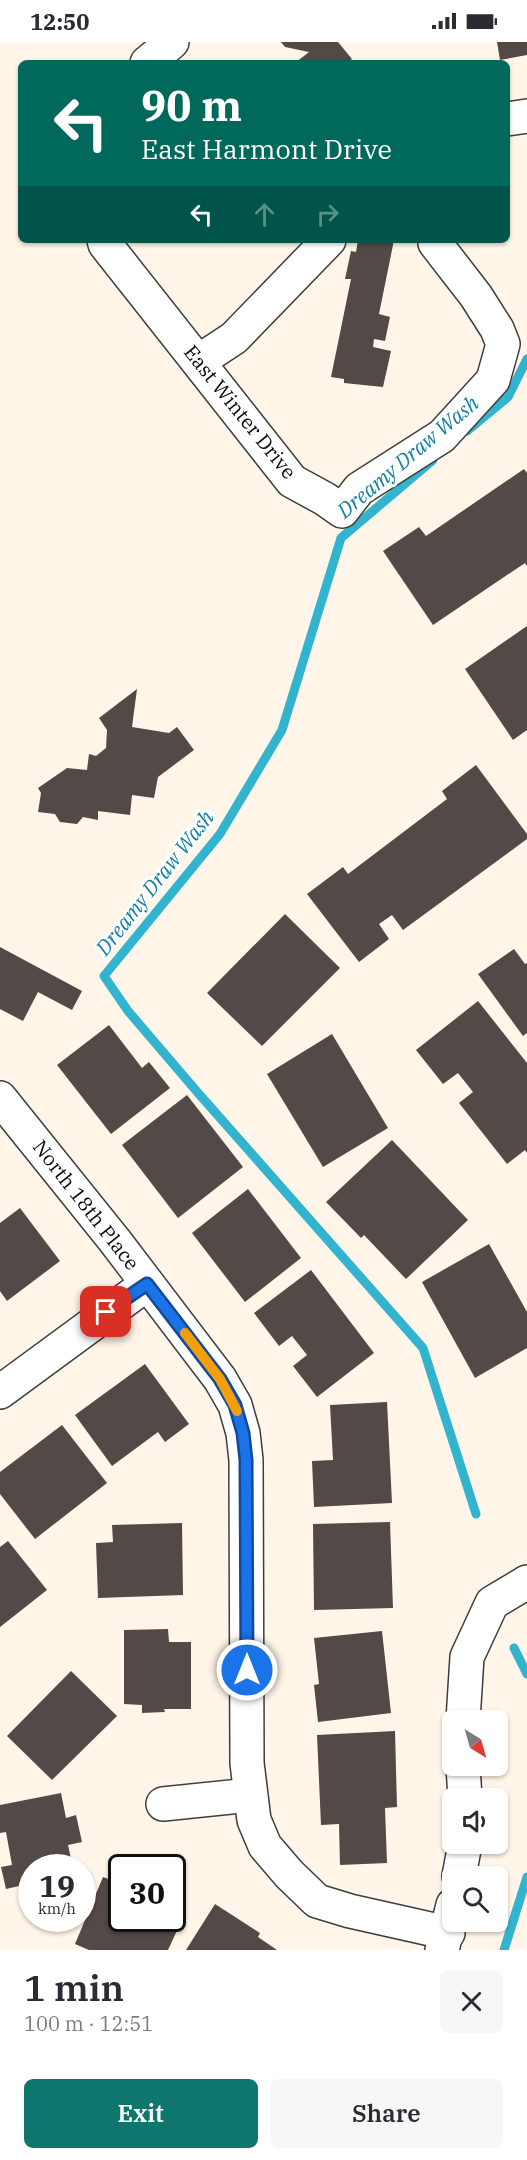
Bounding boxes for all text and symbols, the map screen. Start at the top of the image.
text: 12:50 [30,7,89,36]
text: 90 m [141,78,242,133]
icon: left [42,84,120,162]
text: East Harmont Drive [141,131,392,166]
icon: left [185,198,218,231]
icon: ahead [248,198,281,231]
icon: right [311,198,344,231]
street label: East Winter Drive [178,339,303,484]
water label: Dreamy Draw Wash [330,388,484,524]
water label: Dreamy Draw Wash [88,804,220,962]
street label: North 18th Place [27,1134,146,1275]
pin [80,1286,131,1337]
icon: arrive [89,1295,122,1328]
position arrow [215,1638,279,1702]
north arrow [442,1710,508,1776]
map controls [442,1710,508,1932]
button: sound [442,1788,508,1854]
speed limit sign: 30 [108,1854,186,1932]
text: 19 [39,1866,75,1905]
button: search [442,1866,508,1932]
text: km/h [38,1899,76,1918]
text: 1 min [24,1964,124,2011]
button: close [440,1970,503,2033]
text: 100 m · 12:51 [24,2010,153,2037]
button: Exit [24,2079,258,2148]
button: Share [270,2079,503,2148]

